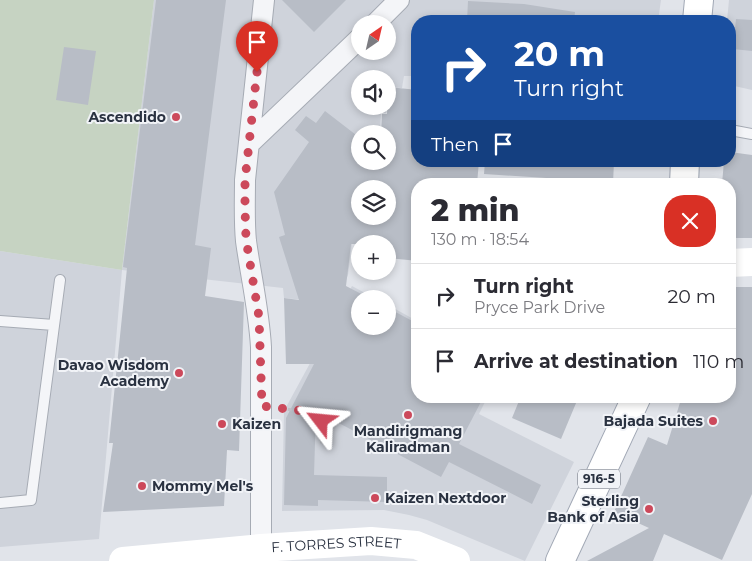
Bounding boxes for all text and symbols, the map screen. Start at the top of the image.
north arrow [351,15,396,60]
map controls [351,15,396,335]
pin [236,21,278,72]
icon: arrive [243,28,271,56]
text: 20 m [514,32,605,75]
icon: right [431,35,496,100]
button: sound [351,70,396,115]
text: Turn right [514,75,624,102]
place label: Ascendido [87,108,166,126]
marker: Ascendido [170,111,182,123]
button: search [351,125,396,170]
icon: arrive [489,130,517,158]
text: Then [431,133,479,156]
button: layers [351,180,396,225]
text: 2 min [431,192,519,229]
button: close [664,195,716,247]
text: 130 m · 18:54 [431,230,529,249]
button: + [351,235,396,280]
text: Turn right [474,275,574,298]
icon: right [431,282,459,310]
text: 20 m [668,285,716,308]
button: − [351,290,396,335]
text: Pryce Park Drive [474,298,605,317]
icon: arrive [431,347,459,375]
text: Arrive at destination [474,350,678,373]
text: 110 m [693,350,744,373]
place label: Davao Wisdom Academy [58,356,170,390]
marker: Davao Wisdom Academy [173,367,185,379]
position arrow [294,394,346,446]
marker: Mandirigmang Kaliradman [402,409,414,421]
place label: Bajada Suites [603,412,704,430]
place label: Kaizen [232,415,281,433]
marker: Bajada Suites [707,415,719,427]
marker: Kaizen [216,418,228,430]
place label: Mandirigmang Kaliradman [354,422,462,456]
road number: 916-5 [578,469,620,488]
place label: Mommy Mel's [152,477,254,495]
marker: Mommy Mel's [136,480,148,492]
place label: Kaizen Nextdoor [385,489,506,507]
marker: Kaizen Nextdoor [369,492,381,504]
place label: Sterling Bank of Asia [547,492,639,526]
marker: Sterling Bank of Asia [643,503,655,515]
street label: F. TORRES STREET [271,532,402,556]

